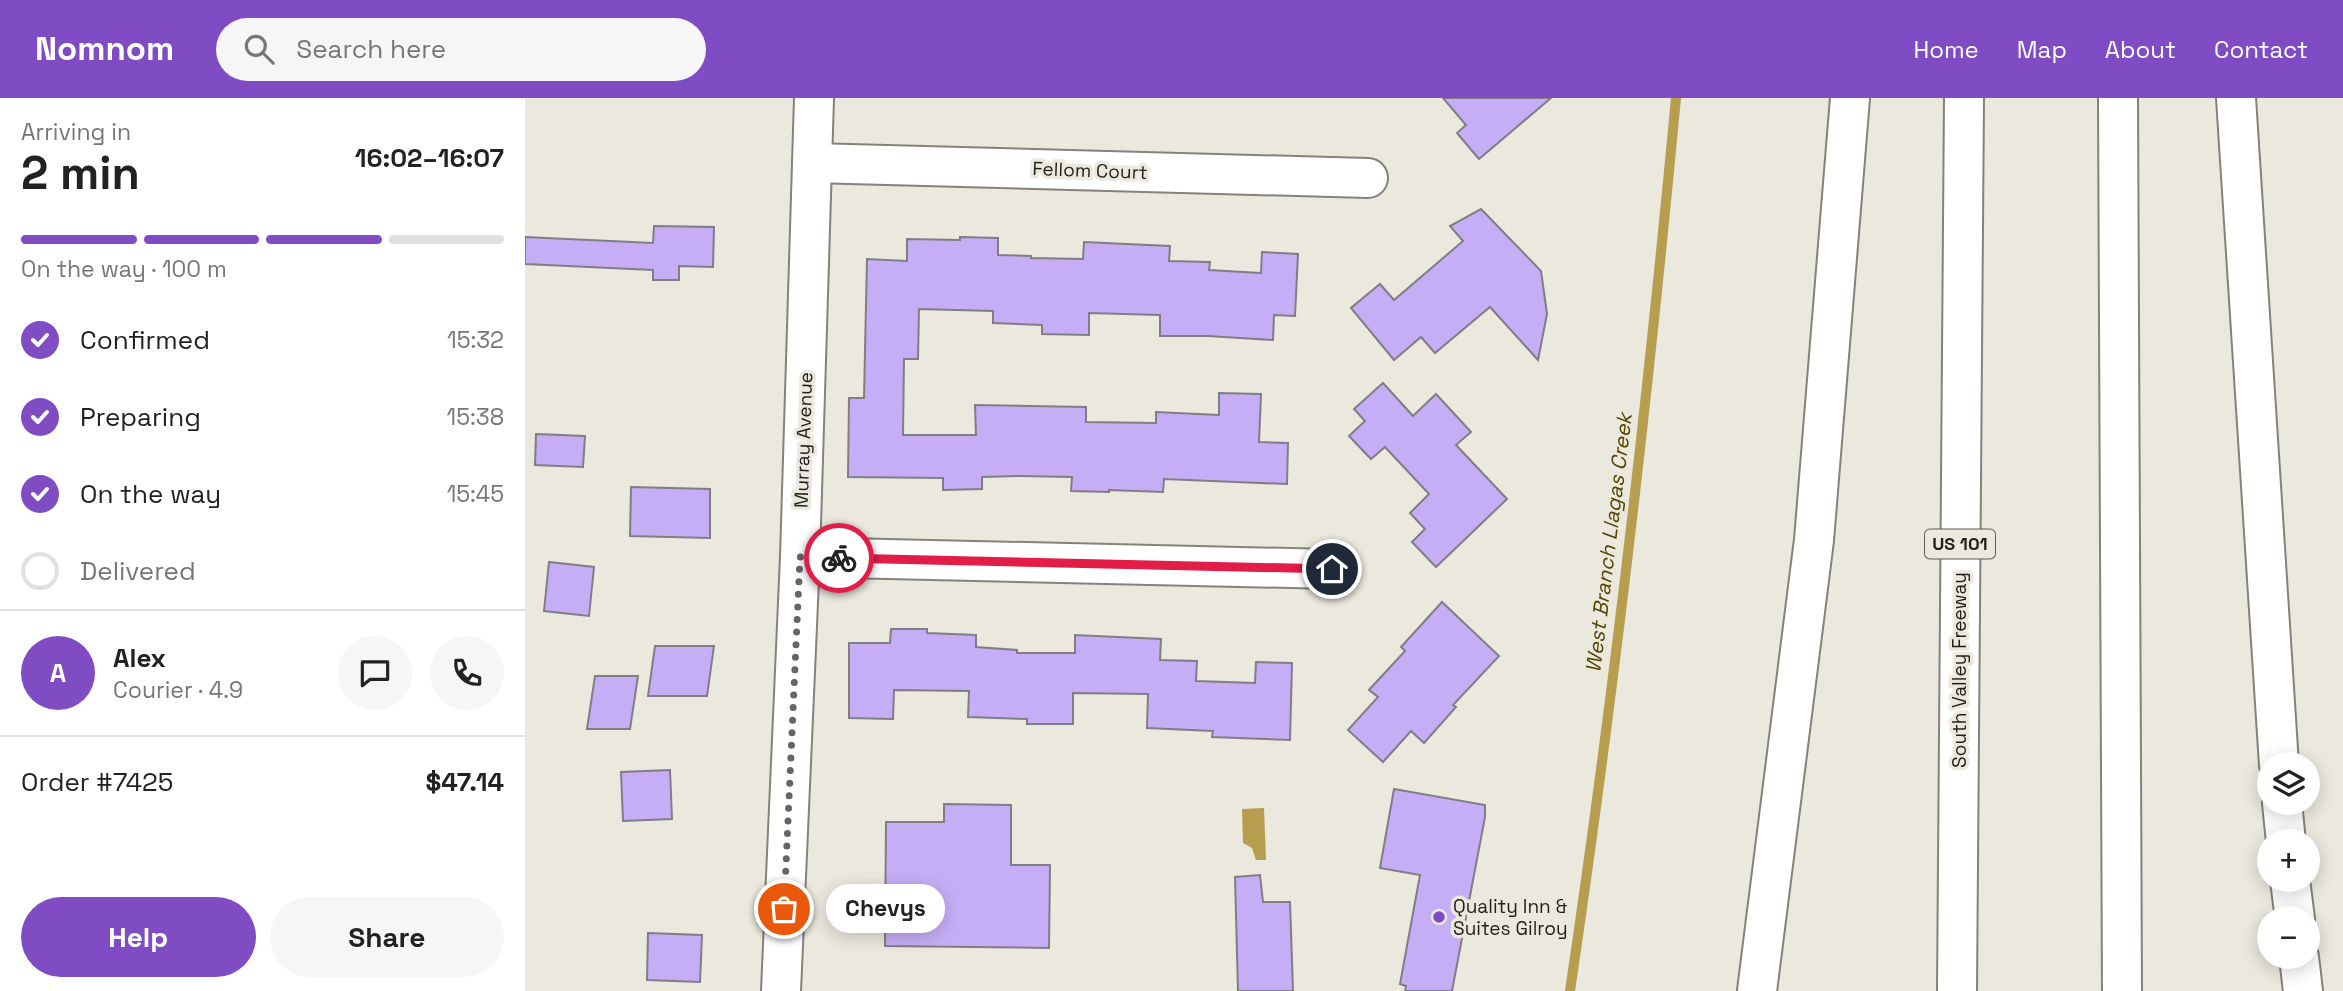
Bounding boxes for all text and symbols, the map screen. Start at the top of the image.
search box [216,18,706,81]
text: Nomnom [35,28,174,70]
icon: search [240,30,278,68]
text: Search here [296,32,446,66]
text: Home [1913,34,1979,65]
text: Map [2017,34,2067,65]
text: About [2105,34,2176,65]
text: Contact [2214,34,2308,65]
text: Arriving in [21,117,131,147]
text: 16:02–16:07 [355,141,504,175]
text: 2 min [21,144,140,202]
street label: Fellom Court [1032,156,1148,185]
text: On the way · 100 m [21,254,227,284]
icon: check [21,321,59,359]
text: Confirmed [80,323,210,357]
text: 15:32 [447,325,504,355]
street label: Murray Avenue [789,372,818,508]
icon: check [21,398,59,436]
text: Preparing [80,400,201,434]
text: 15:38 [447,402,504,432]
water label: West Branch Llagas Creek [1579,409,1638,674]
icon: check [21,475,59,513]
text: On the way [80,477,221,511]
text: 15:45 [447,479,504,509]
courier [804,523,874,593]
road number: US 101 [1925,530,1995,559]
icon: bike [820,539,858,577]
pin [1302,539,1362,599]
icon: home [1313,550,1351,588]
text: Delivered [80,554,196,588]
street label: South Valley Freeway [1947,572,1972,768]
button: chat [338,636,412,710]
button: phone [430,636,504,710]
text: Alex [113,641,166,675]
text: A [50,656,66,690]
text: Courier · 4.9 [113,675,243,705]
map controls [2257,752,2320,969]
button: layers [2257,752,2320,815]
text: Order #7425 [21,765,173,799]
text: $47.14 [425,765,504,799]
button: + [2257,829,2320,892]
pin [754,879,814,939]
callout: Chevys [826,884,945,934]
icon: bag [765,890,803,928]
text: Chevys [845,893,926,923]
place label: Quality Inn & Suites Gilroy [1453,894,1568,941]
button: Help [21,897,256,977]
button: Share [270,897,504,977]
button: − [2257,906,2320,969]
marker: Quality Inn & Suites Gilroy [1431,909,1447,925]

